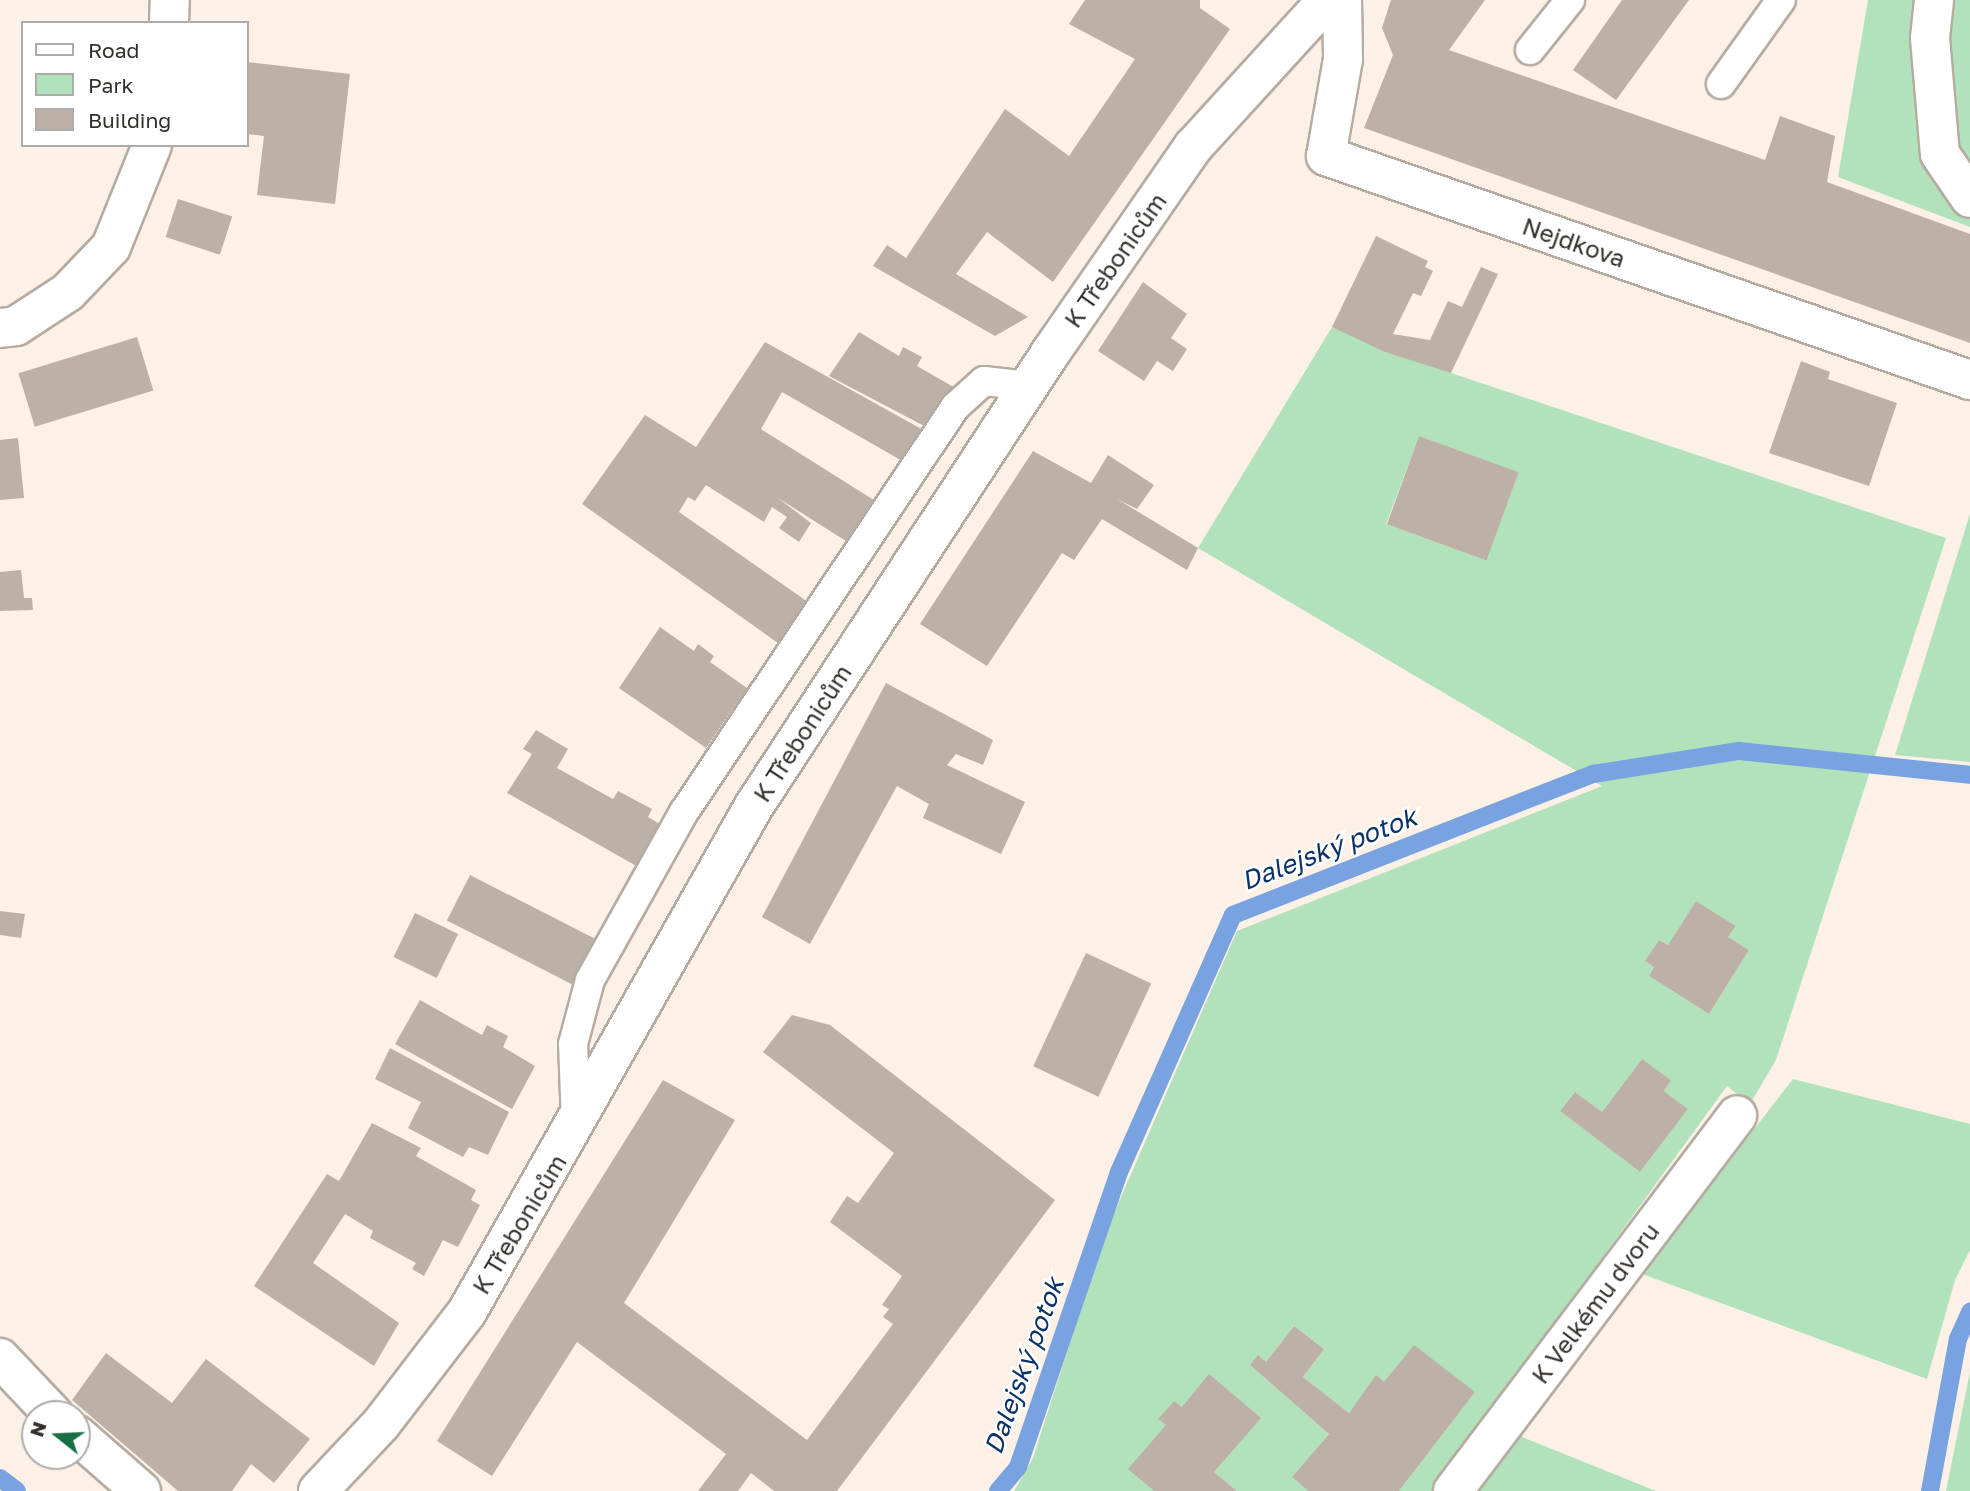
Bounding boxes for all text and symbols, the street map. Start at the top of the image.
legend [21,21,248,147]
text: Road [88,37,139,63]
text: Park [88,72,133,98]
text: Building [88,107,171,133]
street label: K Třebonicům [1058,187,1172,333]
street label: Nejdkova [1519,211,1629,273]
street label: K Třebonicům [747,659,857,807]
water label: Dalejský potok [1237,801,1421,897]
street label: K Třebonicům [466,1149,572,1299]
street label: K Velkému dvoru [1525,1217,1665,1389]
water label: Dalejský potok [978,1274,1070,1458]
north arrow [21,1400,91,1470]
text: N [24,1419,51,1439]

